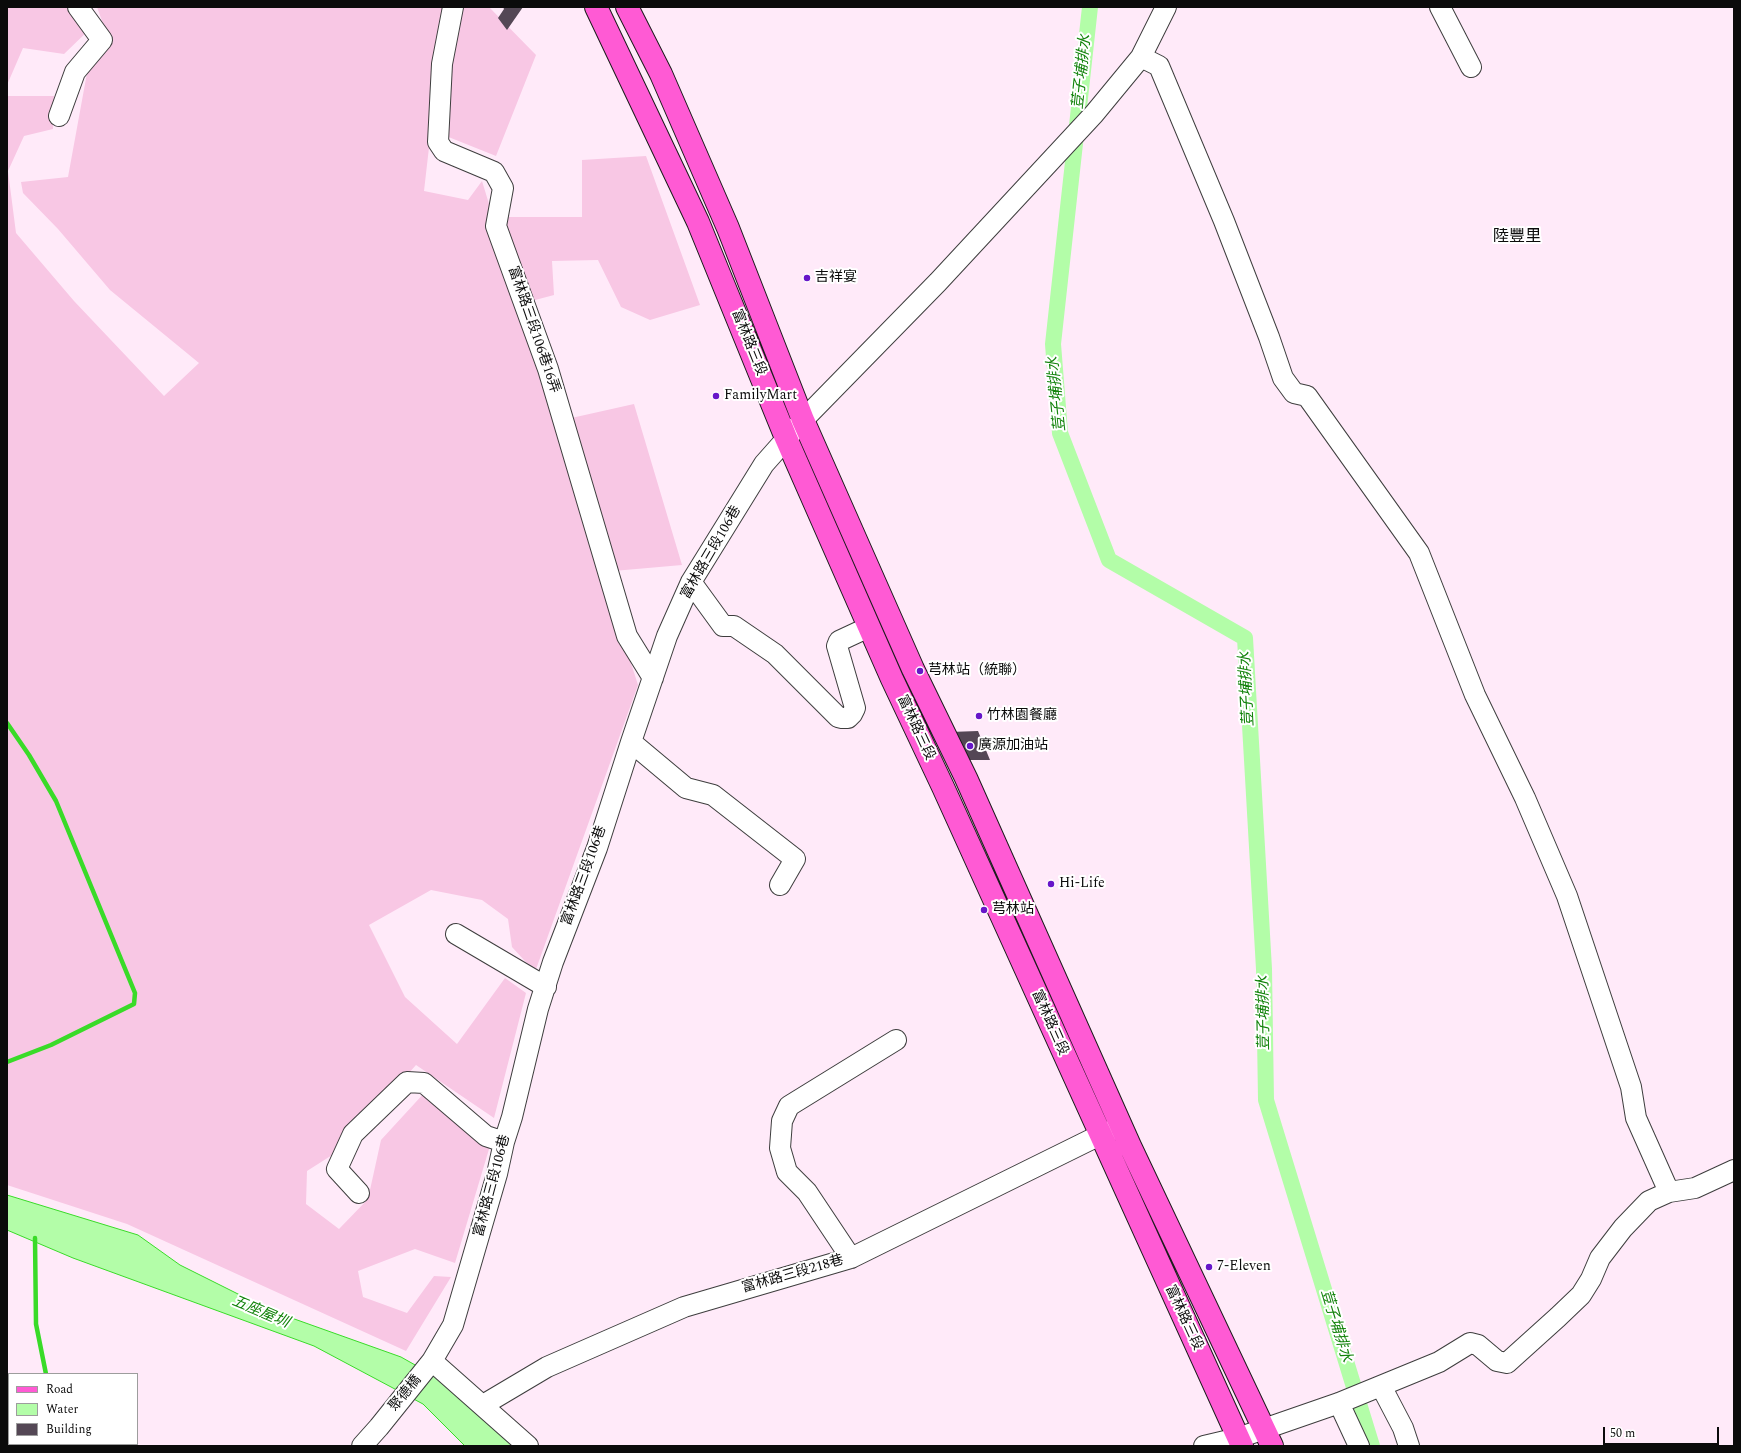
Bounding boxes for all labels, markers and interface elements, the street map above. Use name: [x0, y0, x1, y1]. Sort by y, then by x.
water label: 荳子埔排水: [1070, 34, 1096, 110]
district label: 陸豐里: [1493, 228, 1541, 248]
street label: 富林路三段106巷16弄: [503, 264, 563, 396]
place label: 吉祥宴: [815, 270, 857, 286]
marker: 吉祥宴: [802, 273, 812, 283]
street label: 富林路三段: [727, 307, 769, 379]
water label: 荳子埔排水: [1045, 356, 1071, 432]
place label: FamilyMart: [724, 388, 797, 404]
marker: FamilyMart: [711, 391, 721, 401]
street label: 富林路三段106巷: [678, 503, 746, 603]
water label: 荳子埔排水: [1237, 651, 1259, 727]
place label: 芎林站（統聯）: [928, 663, 1026, 679]
marker: 芎林站（統聯）: [915, 666, 925, 676]
street label: 富林路三段: [893, 693, 937, 763]
place label: 竹林園餐廳: [987, 708, 1057, 724]
marker: 竹林園餐廳: [974, 711, 984, 721]
place label: 廣源加油站: [978, 738, 1048, 754]
marker: 廣源加油站: [965, 741, 975, 751]
street label: 富林路三段106巷: [559, 824, 611, 928]
place label: Hi-Life: [1059, 876, 1105, 892]
marker: Hi-Life: [1046, 879, 1056, 889]
place label: 芎林站: [992, 902, 1034, 918]
marker: 芎林站: [979, 905, 989, 915]
water label: 荳子埔排水: [1255, 975, 1275, 1051]
street label: 富林路三段: [1027, 988, 1071, 1058]
street label: 富林路三段106巷: [471, 1133, 515, 1239]
street label: 富林路三段218巷: [740, 1252, 846, 1298]
place label: 7-Eleven: [1217, 1259, 1271, 1275]
marker: 7-Eleven: [1204, 1262, 1214, 1272]
street label: 富林路三段: [1161, 1283, 1205, 1353]
water label: 荳子埔排水: [1315, 1288, 1355, 1364]
water label: 五座屋圳: [229, 1293, 291, 1333]
street label: 聚德橋: [386, 1372, 426, 1416]
legend: [8, 1373, 138, 1445]
text: Road: [46, 1380, 73, 1399]
text: Water: [46, 1400, 78, 1419]
scale bar: [1605, 1419, 1721, 1445]
text: Building: [46, 1420, 92, 1439]
text: 50 m: [1610, 1424, 1635, 1443]

